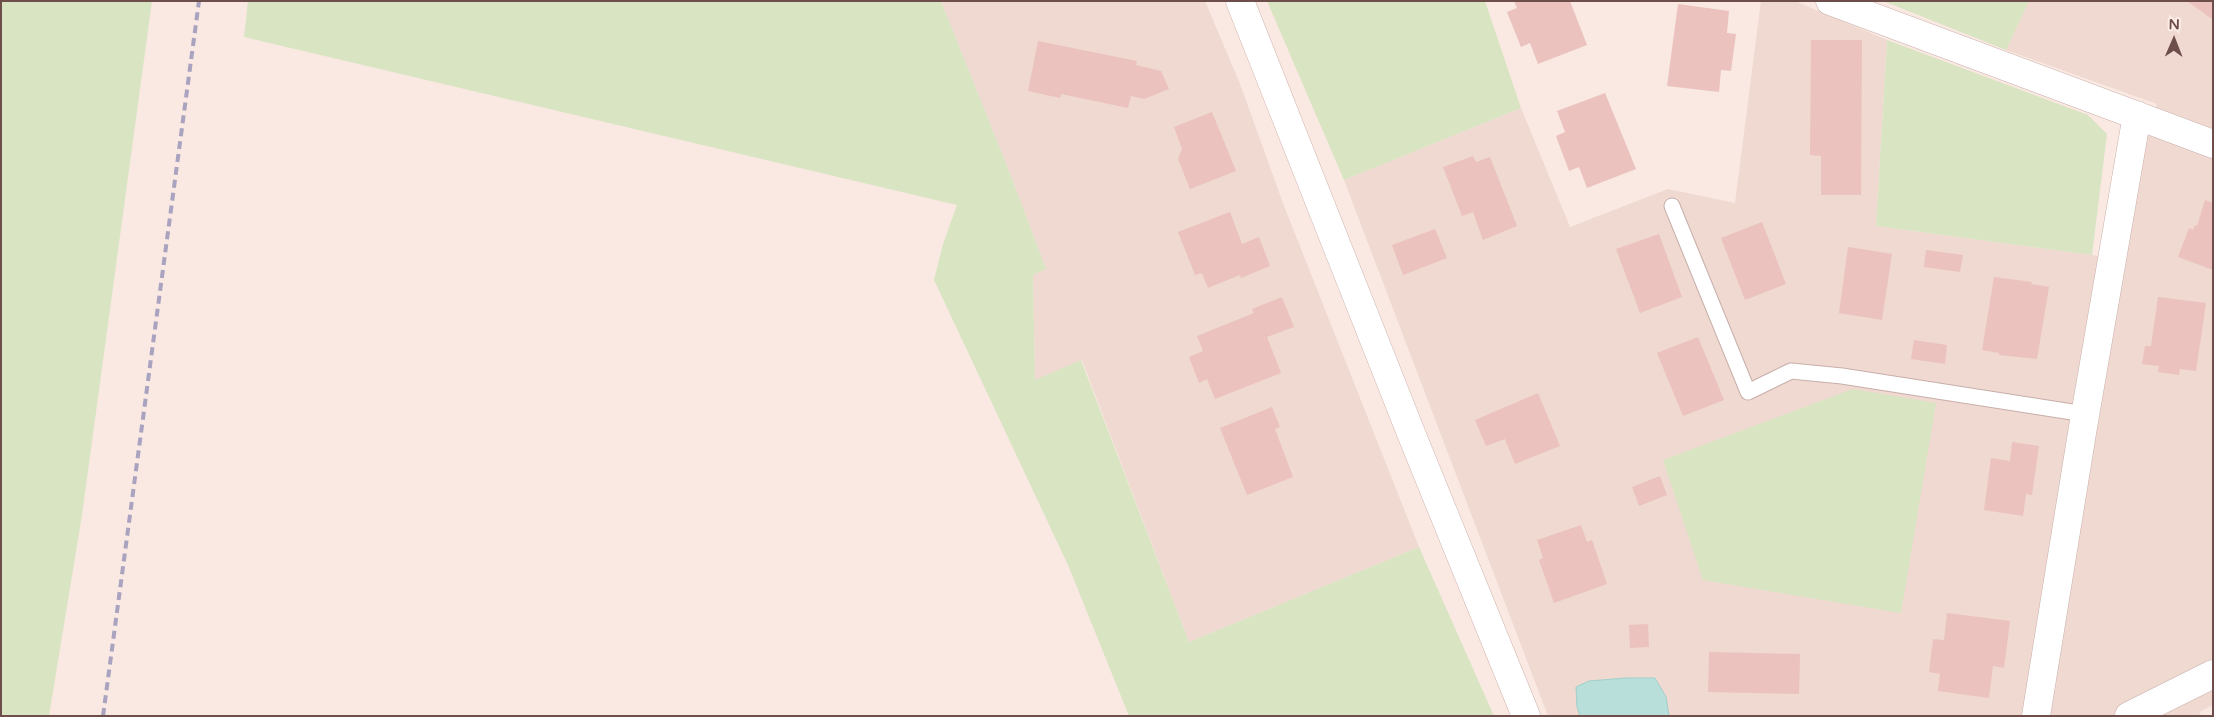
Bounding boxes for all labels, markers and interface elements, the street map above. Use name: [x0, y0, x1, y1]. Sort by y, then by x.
north arrow: [2149, 15, 2199, 65]
text: N: [2168, 16, 2180, 33]

